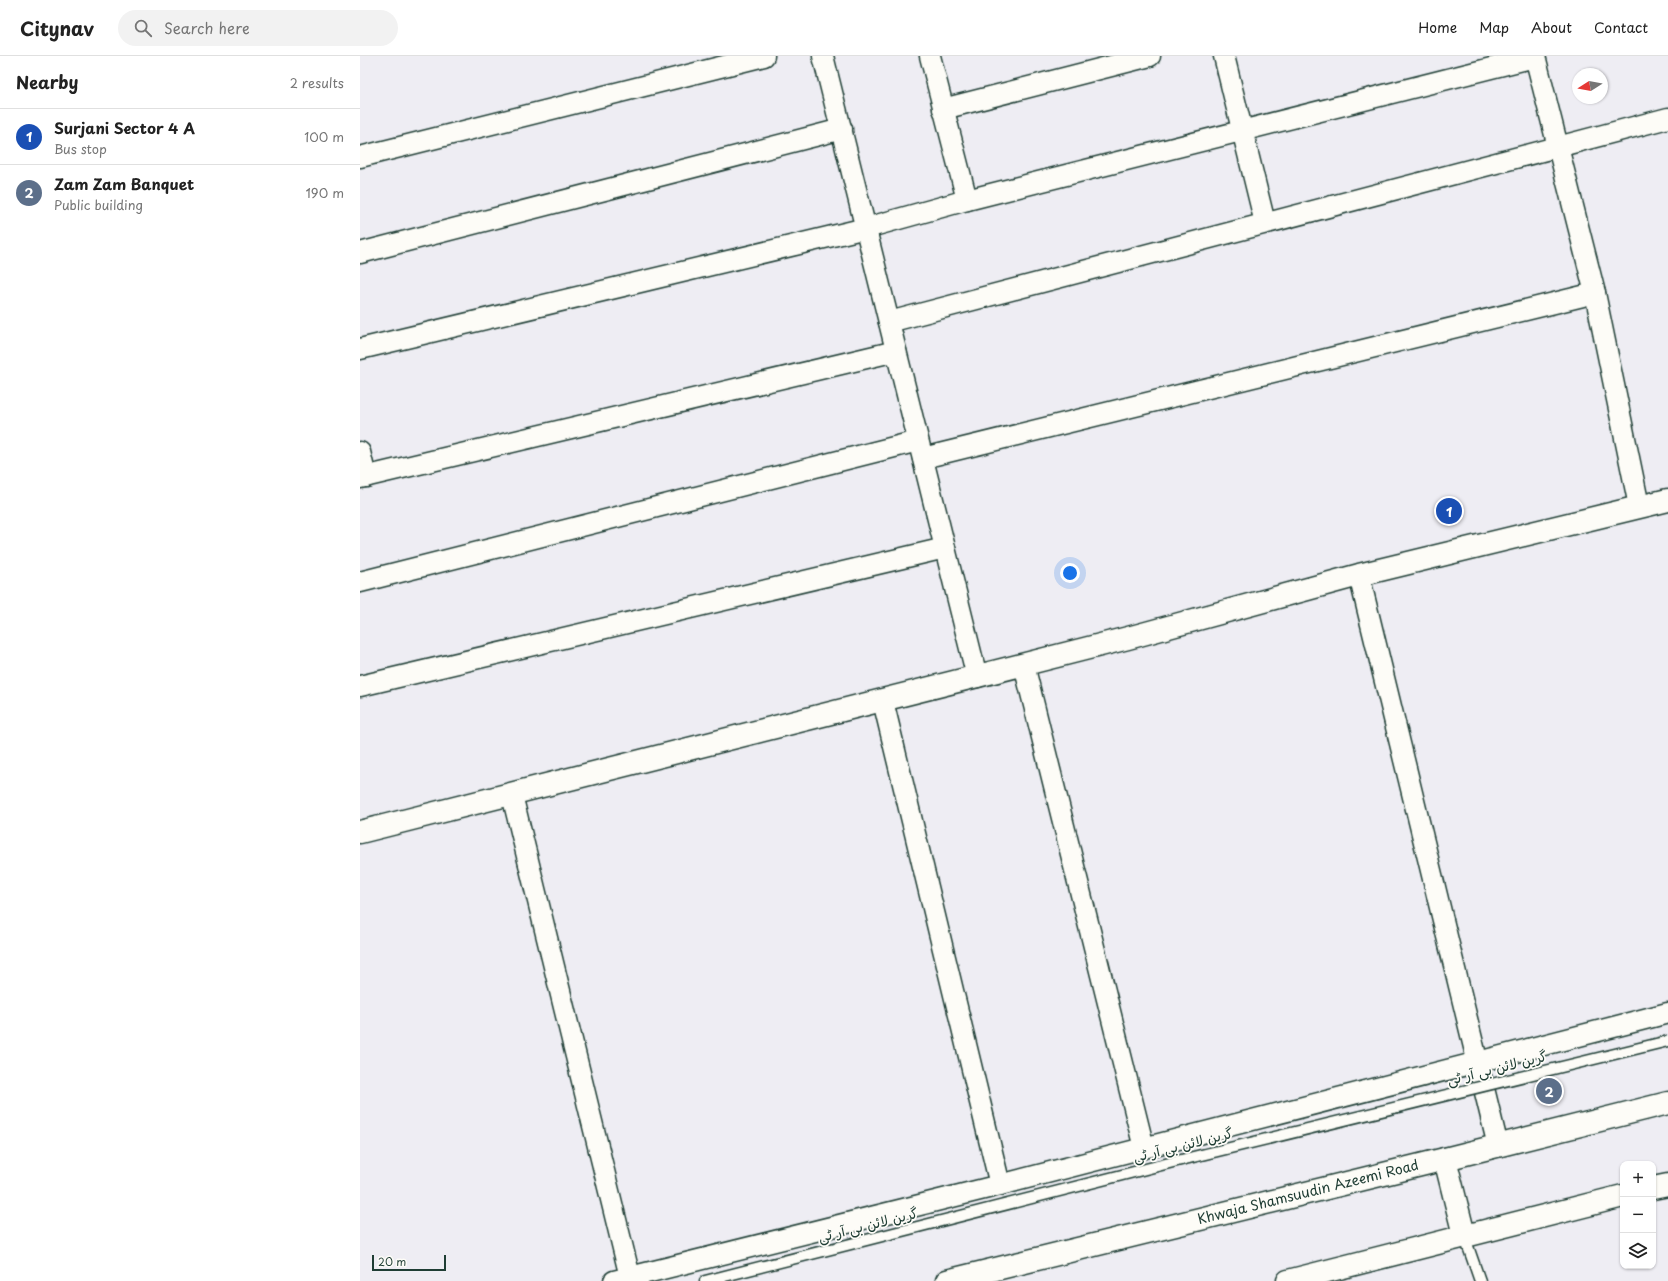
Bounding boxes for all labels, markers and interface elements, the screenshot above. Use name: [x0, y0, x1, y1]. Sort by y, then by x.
search box: [118, 10, 398, 46]
text: Citynav: [20, 14, 94, 42]
text: Search here: [164, 16, 250, 39]
icon: search: [132, 17, 154, 39]
text: Home: [1418, 17, 1457, 38]
text: Map: [1479, 17, 1509, 38]
text: About: [1531, 17, 1572, 38]
text: Contact: [1594, 17, 1648, 38]
north arrow: [1572, 68, 1608, 104]
text: Nearby: [16, 69, 78, 95]
text: 2 results: [290, 73, 344, 92]
text: Surjani Sector 4 A: [54, 116, 195, 139]
text: 1: [26, 127, 32, 146]
text: 100 m: [304, 127, 344, 146]
text: Bus stop: [54, 139, 107, 158]
text: Zam Zam Banquet: [54, 172, 194, 195]
text: 2: [24, 183, 34, 202]
text: 190 m: [305, 183, 344, 202]
text: Public building: [54, 195, 143, 214]
pin: 1: [1436, 496, 1462, 526]
your location: [1060, 563, 1080, 583]
street label: گرین لائن بی آر ٹی: [1445, 1045, 1549, 1090]
pin: 2: [1536, 1076, 1562, 1106]
street label: گرین لائن بی آر ٹی: [1131, 1122, 1235, 1167]
street label: Khwaja Shamsuudin Azeemi Road: [1195, 1154, 1421, 1229]
map controls: [1620, 1161, 1656, 1269]
button: +: [1620, 1161, 1656, 1197]
button: −: [1620, 1197, 1656, 1233]
street label: گرین لائن بی آر ٹی: [816, 1202, 920, 1247]
button: layers: [1620, 1233, 1656, 1269]
scale bar: [372, 1253, 446, 1272]
text: 20 m: [378, 1253, 406, 1270]

